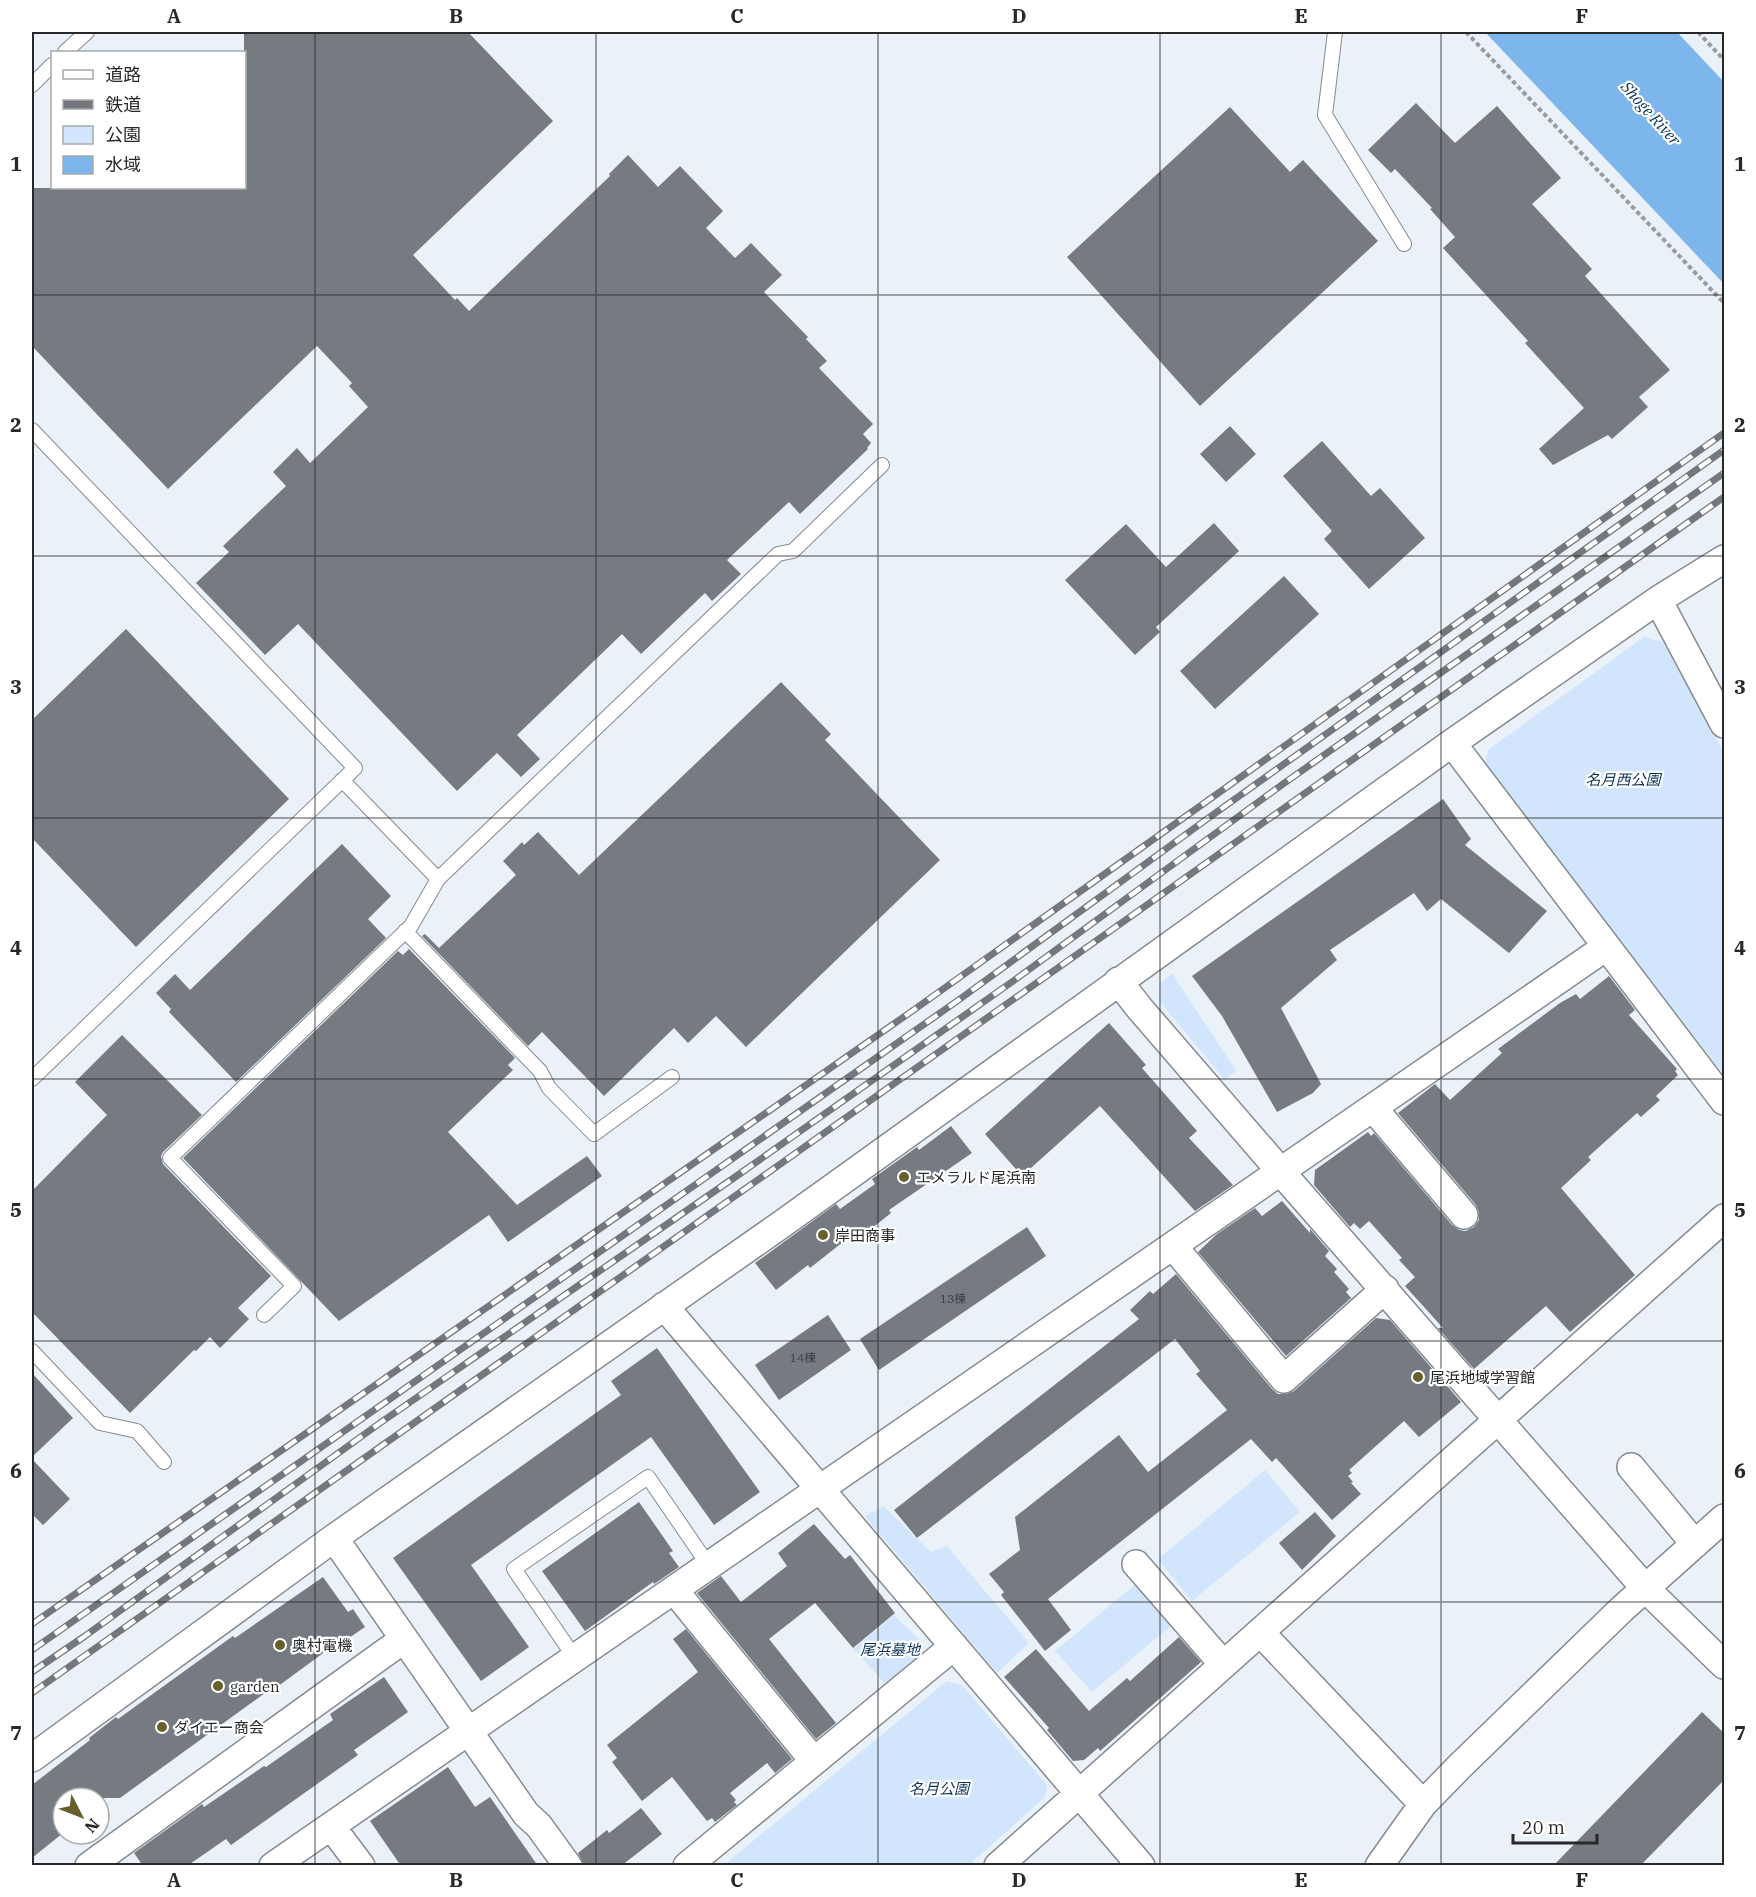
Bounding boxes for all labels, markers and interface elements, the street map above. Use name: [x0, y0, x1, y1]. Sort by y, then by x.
text: A: [167, 2, 181, 29]
text: B: [449, 2, 463, 29]
text: C: [730, 2, 744, 29]
text: D: [1011, 2, 1027, 29]
text: E: [1294, 2, 1308, 29]
text: F: [1576, 2, 1588, 29]
legend: [51, 51, 246, 189]
text: 道路: [105, 63, 141, 86]
water label: Shoge River: [1616, 76, 1686, 150]
text: 鉄道: [105, 93, 141, 116]
text: 公園: [105, 123, 141, 146]
text: 1: [10, 150, 22, 177]
text: 1: [1734, 150, 1746, 177]
text: 水域: [105, 153, 141, 176]
text: 2: [10, 411, 22, 438]
text: 2: [1734, 411, 1746, 438]
text: 3: [10, 673, 22, 700]
text: 3: [1734, 673, 1746, 700]
park label: 名月西公園: [1585, 770, 1662, 789]
text: 4: [10, 934, 22, 961]
text: 4: [1734, 934, 1746, 961]
place label: エメラルド尾浜南: [916, 1168, 1036, 1187]
marker: エメラルド尾浜南: [897, 1170, 911, 1184]
text: 5: [10, 1196, 22, 1223]
text: 5: [1734, 1196, 1746, 1223]
place label: 岸田商事: [835, 1226, 895, 1245]
marker: 岸田商事: [816, 1228, 830, 1242]
house number: 13棟: [940, 1291, 966, 1306]
house number: 14棟: [790, 1350, 816, 1365]
place label: 尾浜地域学習館: [1430, 1368, 1535, 1387]
marker: 尾浜地域学習館: [1411, 1370, 1425, 1384]
text: 6: [10, 1457, 22, 1484]
text: 6: [1734, 1457, 1746, 1484]
place label: 奥村電機: [292, 1636, 352, 1655]
marker: 奥村電機: [273, 1638, 287, 1652]
park label: 尾浜墓地: [860, 1640, 922, 1659]
place label: garden: [230, 1677, 280, 1696]
marker: garden: [211, 1679, 225, 1693]
place label: ダイエー商会: [174, 1718, 264, 1737]
text: 7: [10, 1719, 22, 1746]
text: 7: [1734, 1719, 1746, 1746]
marker: ダイエー商会: [155, 1720, 169, 1734]
park label: 名月公園: [909, 1779, 971, 1798]
north arrow: [51, 1786, 111, 1846]
scale bar: [1513, 1807, 1597, 1845]
text: N: [80, 1815, 104, 1837]
text: 20 m: [1522, 1816, 1565, 1839]
text: A: [167, 1866, 181, 1893]
text: B: [449, 1866, 463, 1893]
text: C: [730, 1866, 744, 1893]
text: D: [1011, 1866, 1027, 1893]
text: E: [1294, 1866, 1308, 1893]
text: F: [1576, 1866, 1588, 1893]

